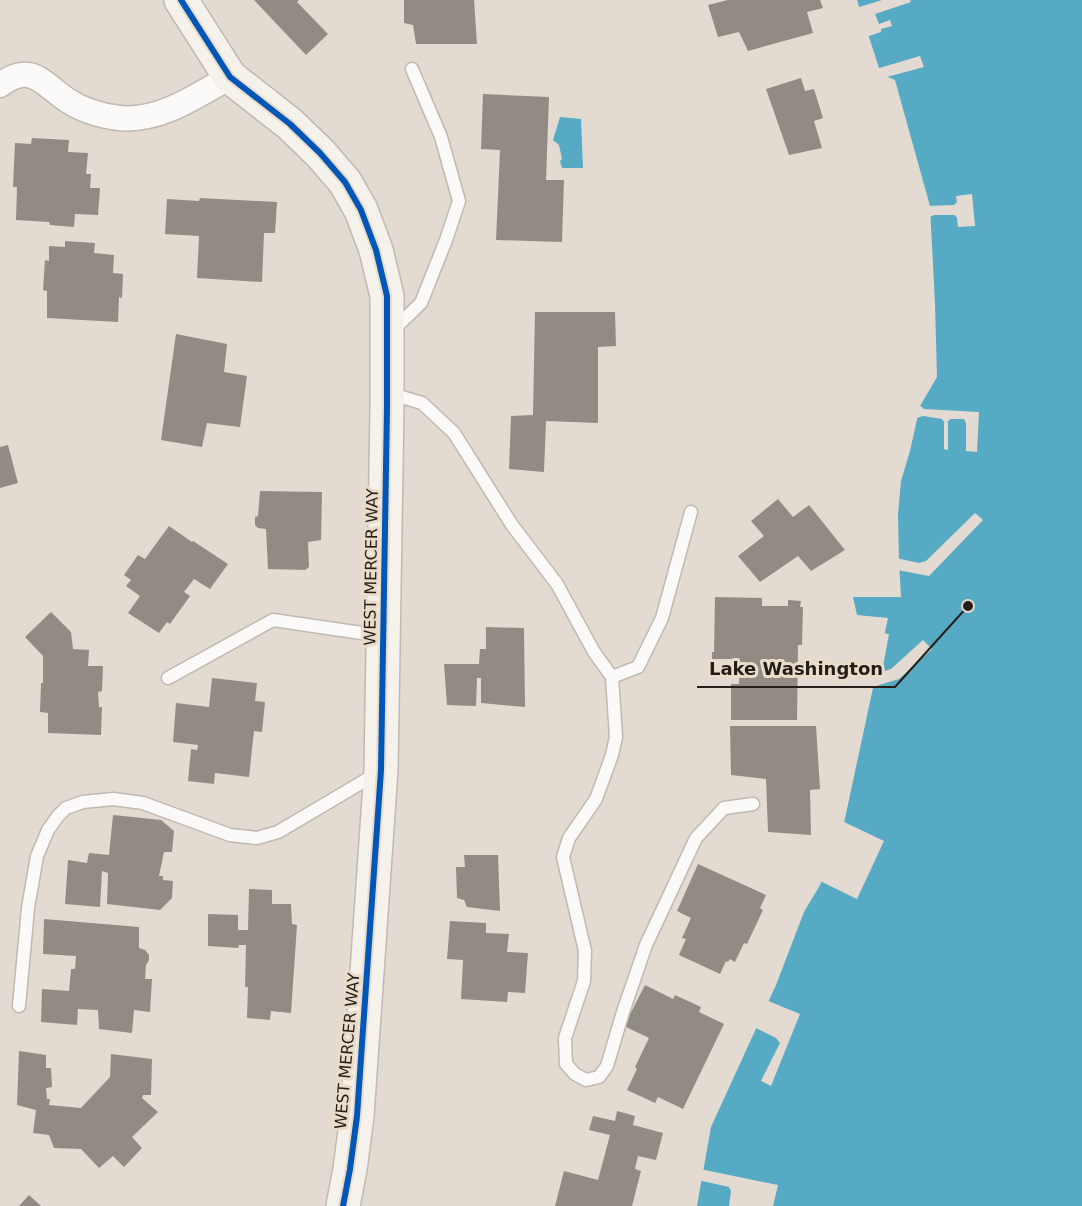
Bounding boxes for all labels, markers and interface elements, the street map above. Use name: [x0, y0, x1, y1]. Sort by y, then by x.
street label: WEST MERCER WAY: [360, 488, 382, 646]
callout: Lake Washington: [697, 651, 895, 687]
text: Lake Washington: [709, 658, 883, 679]
street label: WEST MERCER WAY: [331, 972, 363, 1130]

